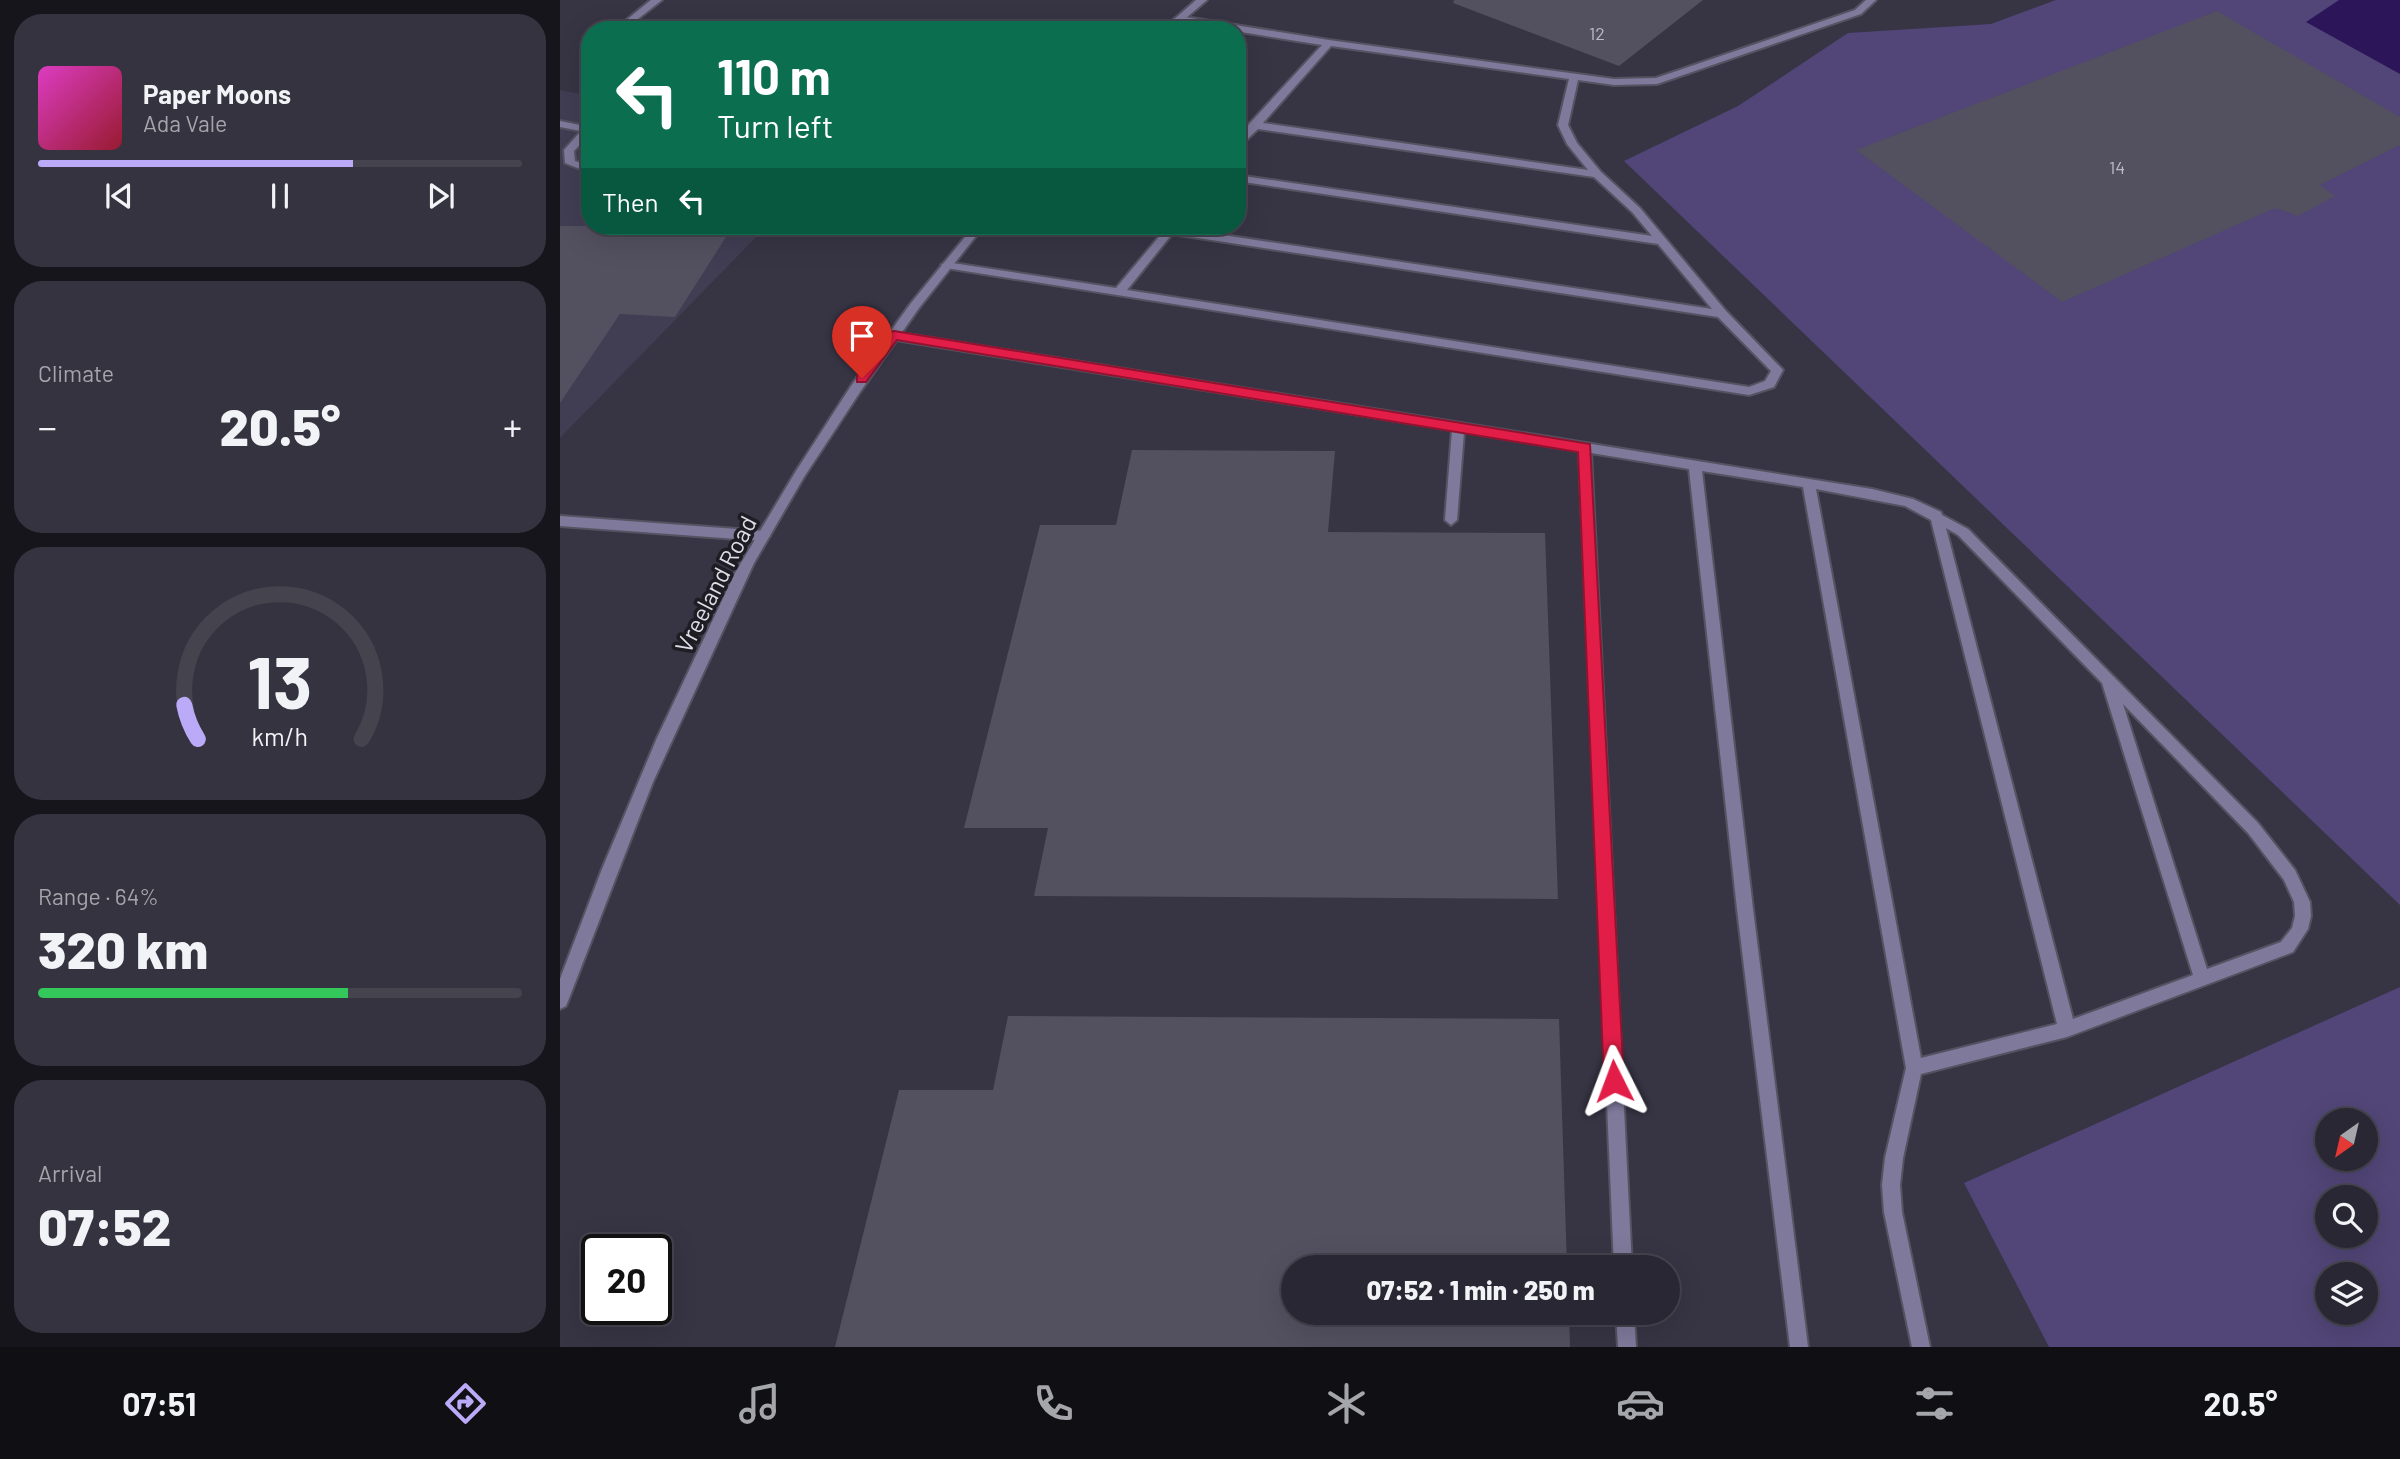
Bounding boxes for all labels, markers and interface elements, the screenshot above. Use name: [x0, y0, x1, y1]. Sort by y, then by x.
house number: 12: [1589, 22, 1605, 44]
text: 110 m: [717, 46, 831, 105]
icon: left: [602, 49, 693, 140]
text: Paper Moons: [143, 78, 291, 109]
text: Turn left: [717, 106, 834, 144]
text: Ada Vale: [143, 109, 227, 137]
house number: 14: [2109, 156, 2125, 178]
icon: previous: [100, 177, 138, 215]
icon: pause: [261, 177, 299, 215]
icon: next: [422, 177, 460, 215]
icon: left: [673, 182, 711, 220]
text: Then: [602, 186, 659, 217]
pin: [832, 306, 892, 378]
icon: arrive: [843, 317, 881, 355]
text: Climate: [38, 359, 114, 387]
text: 20.5°: [219, 394, 341, 456]
text: −: [38, 403, 57, 449]
text: +: [503, 403, 522, 449]
street label: Vreeland Road: [668, 511, 762, 657]
text: 13: [247, 637, 313, 725]
text: km/h: [252, 721, 308, 751]
text: Range · 64%: [38, 882, 159, 910]
text: 320 km: [38, 917, 208, 979]
position arrow: [1577, 1044, 1651, 1118]
north arrow: [2315, 1108, 2378, 1171]
map controls: [2315, 1108, 2378, 1325]
text: Arrival: [38, 1159, 102, 1187]
button: search: [2315, 1185, 2378, 1248]
text: 07:52: [38, 1194, 171, 1256]
speed limit sign: 20: [581, 1234, 672, 1325]
button: layers: [2315, 1262, 2378, 1325]
text: 07:52 · 1 min · 250 m: [1366, 1274, 1595, 1305]
icon: directions: [441, 1379, 490, 1428]
icon: music: [735, 1379, 784, 1428]
icon: phone: [1029, 1379, 1078, 1428]
icon: climate: [1322, 1379, 1371, 1428]
icon: car: [1616, 1379, 1665, 1428]
icon: filters: [1910, 1379, 1959, 1428]
text: 07:51: [122, 1384, 196, 1422]
text: 20.5°: [2203, 1384, 2278, 1422]

